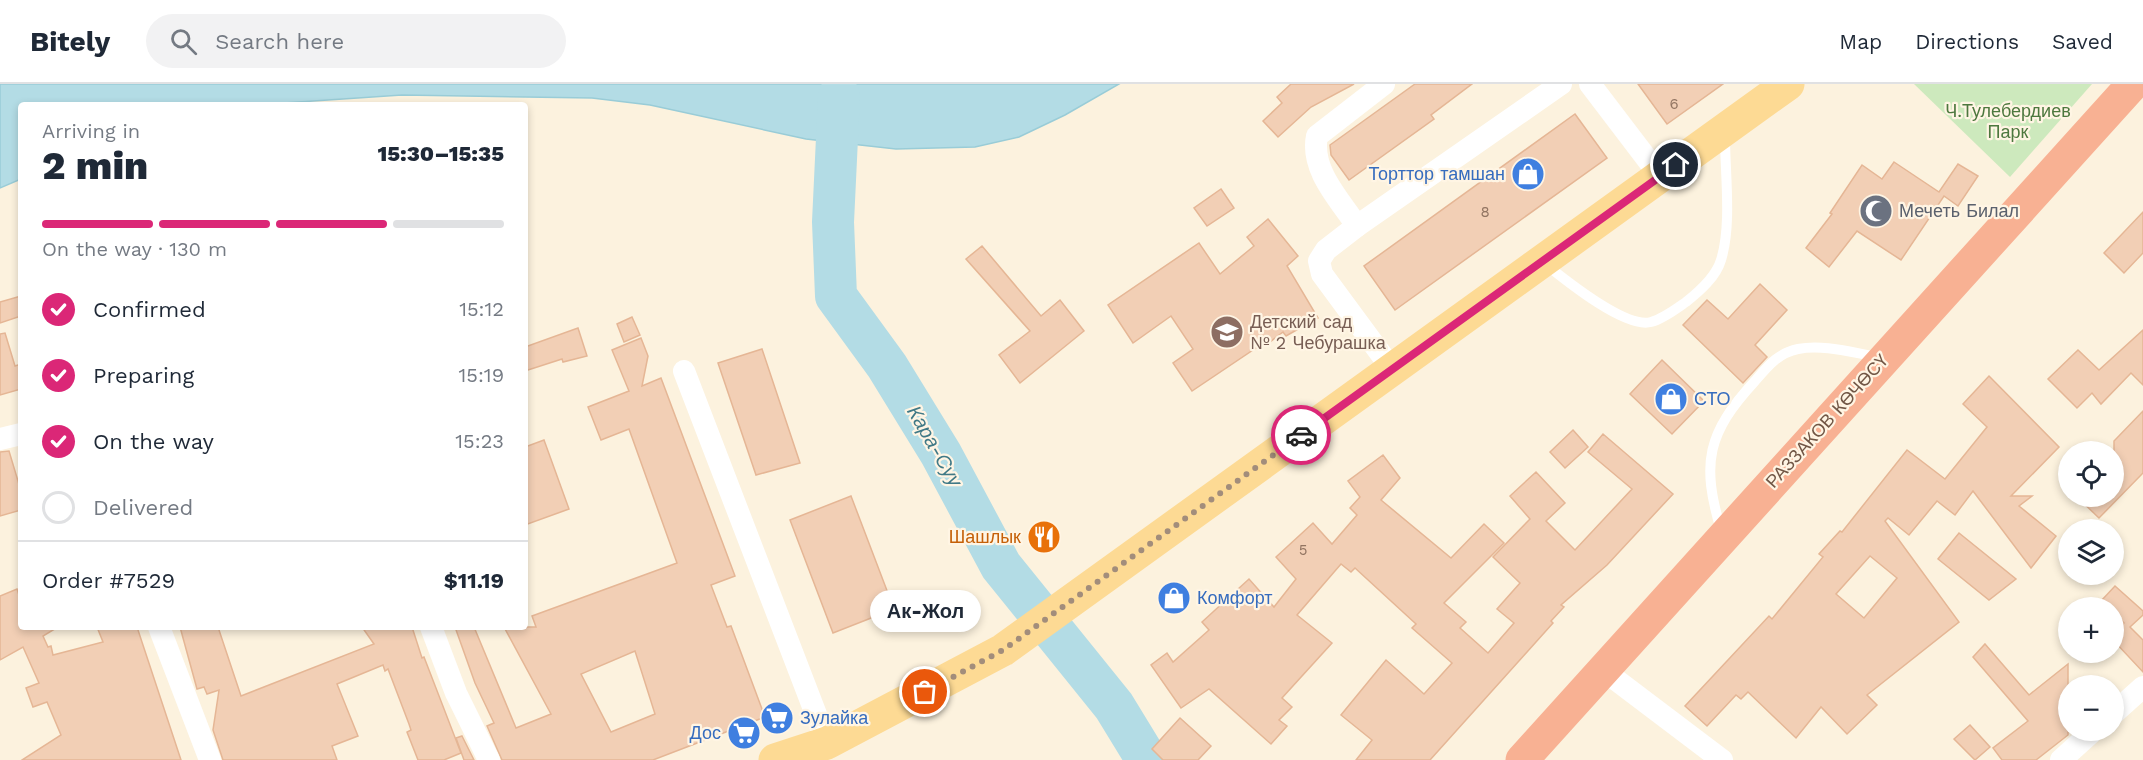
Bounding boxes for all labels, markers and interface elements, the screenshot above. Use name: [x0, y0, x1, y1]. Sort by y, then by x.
search box: [146, 14, 566, 68]
text: Bitely: [30, 25, 110, 58]
icon: search: [167, 25, 200, 58]
text: Search here: [215, 29, 344, 54]
text: Map: [1839, 29, 1882, 54]
text: Directions: [1915, 29, 2019, 54]
text: Saved: [2052, 29, 2113, 54]
house number: 6: [1669, 95, 1679, 113]
park label: Ч.Тулебердиев Парк: [1945, 100, 2071, 142]
text: Arriving in: [42, 119, 140, 143]
pin: [1650, 139, 1701, 190]
text: 15:30–15:35: [377, 141, 504, 166]
text: 2 min: [42, 143, 148, 188]
icon: home: [1659, 148, 1692, 181]
shop icon: Торттор тамшан: [1510, 156, 1546, 192]
place label: Торттор тамшан: [1369, 163, 1505, 184]
mosque icon: Мечеть Билал: [1858, 193, 1894, 229]
place label: Мечеть Билал: [1899, 200, 2019, 221]
house number: 8: [1480, 203, 1490, 221]
text: On the way · 130 m: [42, 237, 227, 261]
icon: check: [42, 293, 75, 326]
text: Confirmed: [93, 297, 206, 322]
text: 15:12: [459, 297, 504, 321]
place label: Детский сад № 2 Чебурашка: [1250, 311, 1387, 353]
school or university icon: Детский сад № 2 Чебурашка: [1209, 314, 1245, 350]
street label: РАЗЗАКОВ КӨЧӨСҮ: [1761, 350, 1892, 492]
icon: check: [42, 359, 75, 392]
text: Preparing: [93, 363, 194, 388]
text: 15:19: [459, 363, 504, 387]
shop icon: СТО: [1653, 381, 1689, 417]
place label: СТО: [1694, 388, 1731, 409]
water label: Кара-Суу: [902, 401, 968, 492]
courier: [1271, 405, 1331, 465]
icon: car: [1285, 419, 1318, 452]
icon: check: [42, 425, 75, 458]
text: On the way: [93, 429, 214, 454]
text: 15:23: [455, 429, 504, 453]
map controls: [2058, 441, 2124, 741]
button: locate: [2058, 441, 2124, 507]
text: Delivered: [93, 495, 193, 520]
restaurant icon: Шашлык: [1026, 519, 1062, 555]
button: layers: [2058, 519, 2124, 585]
place label: Шашлык: [949, 526, 1021, 547]
house number: 5: [1299, 541, 1307, 559]
text: Order #7529: [42, 568, 175, 593]
text: $11.19: [444, 568, 504, 593]
shop icon: Комфорт: [1156, 580, 1192, 616]
place label: Комфорт: [1197, 587, 1273, 608]
callout: Ак-Жол: [870, 590, 980, 632]
button: +: [2058, 597, 2124, 663]
text: Ак-Жол: [887, 599, 964, 623]
pin: [899, 666, 950, 717]
icon: bag: [908, 675, 941, 708]
button: −: [2058, 675, 2124, 741]
supermarket icon: Зулайка: [759, 700, 795, 736]
place label: Зулайка: [800, 707, 869, 728]
supermarket icon: Дос: [726, 715, 762, 751]
place label: Дос: [690, 722, 721, 743]

